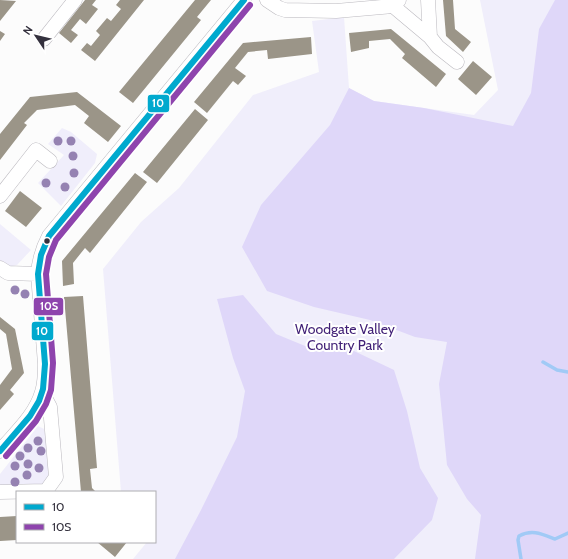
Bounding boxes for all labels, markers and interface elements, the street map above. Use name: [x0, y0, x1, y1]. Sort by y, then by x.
north arrow: [16, 16, 56, 56]
text: N: [20, 23, 36, 37]
line badge: 10: [147, 94, 170, 113]
text: 10: [152, 96, 164, 110]
unlabelled marker: [42, 236, 52, 246]
line badge: 10S: [33, 297, 64, 316]
text: 10S: [40, 299, 59, 313]
park label: Woodgate Valley Country Park: [295, 320, 395, 354]
line badge: 10: [31, 321, 54, 341]
text: 10: [36, 324, 48, 338]
legend: [16, 491, 156, 543]
text: 10: [52, 499, 64, 514]
text: 10S: [52, 519, 71, 534]

